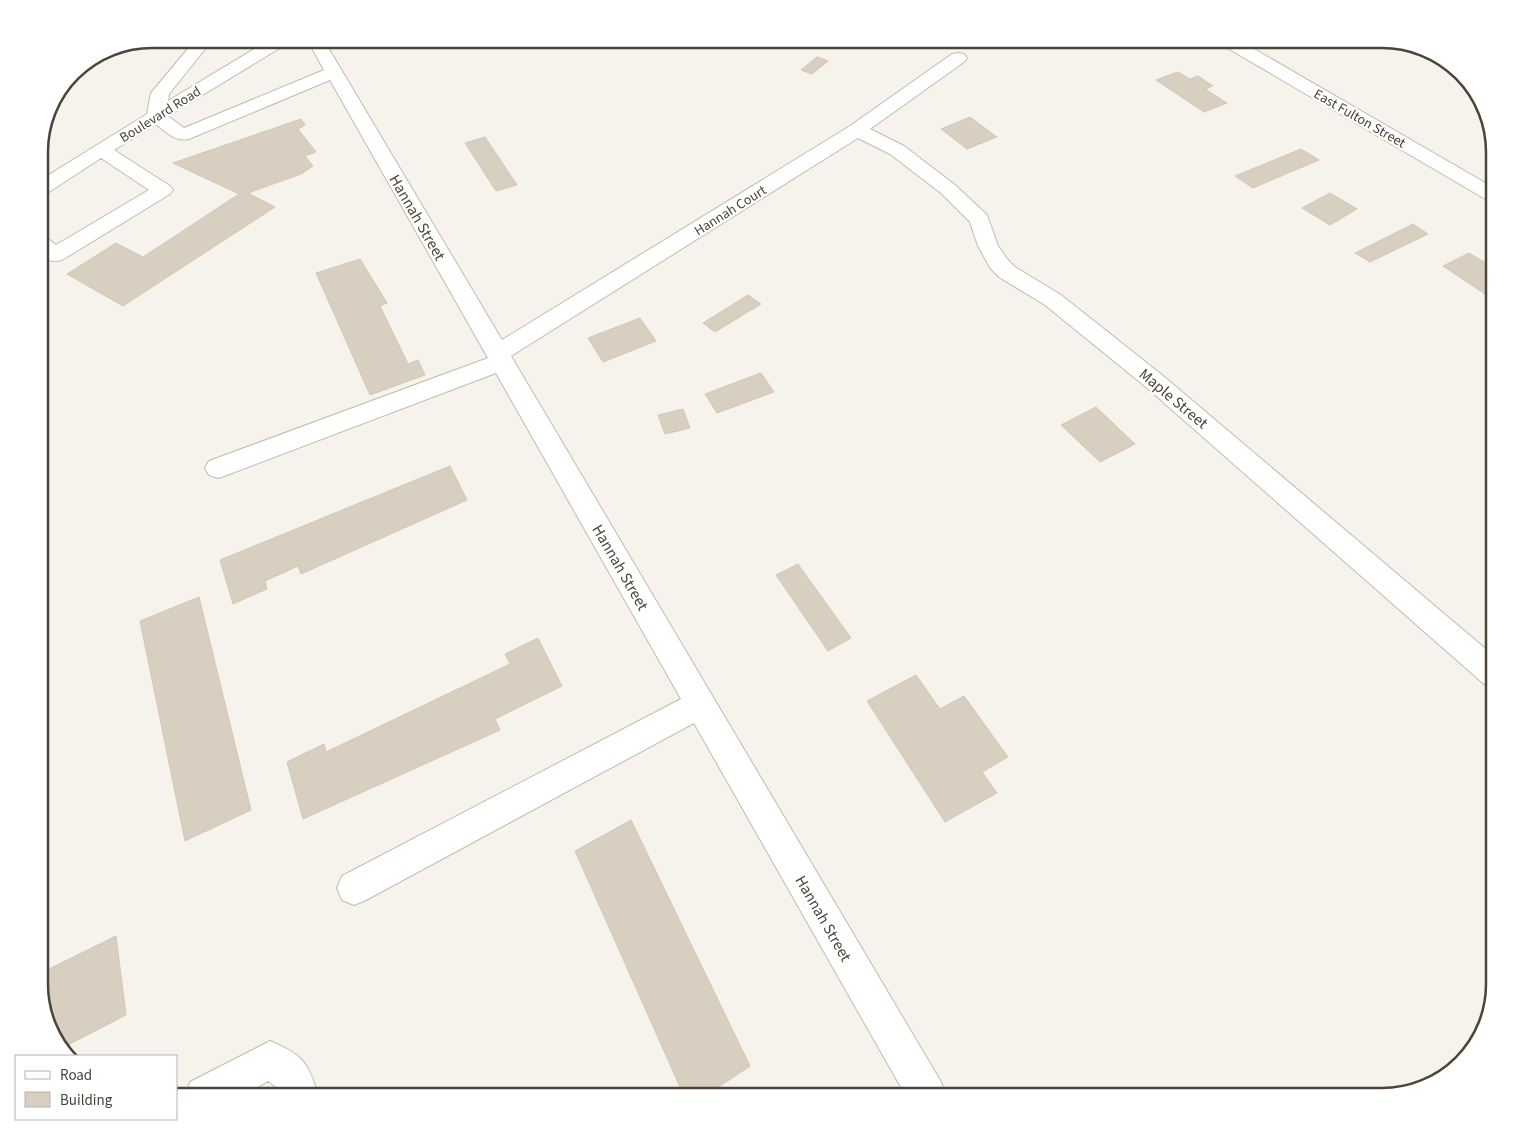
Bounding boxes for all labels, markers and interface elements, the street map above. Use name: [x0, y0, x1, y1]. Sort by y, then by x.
street label: Boulevard Road: [116, 82, 205, 148]
street label: East Fulton Street: [1310, 84, 1409, 153]
street label: Hannah Street: [384, 170, 451, 265]
street label: Hannah Court: [691, 181, 771, 241]
street label: Maple Street: [1134, 363, 1213, 435]
street label: Hannah Street: [587, 520, 654, 615]
street label: Hannah Street: [790, 871, 857, 966]
legend: [15, 1055, 178, 1120]
text: Road: [60, 1065, 92, 1086]
text: Building: [60, 1090, 113, 1111]

